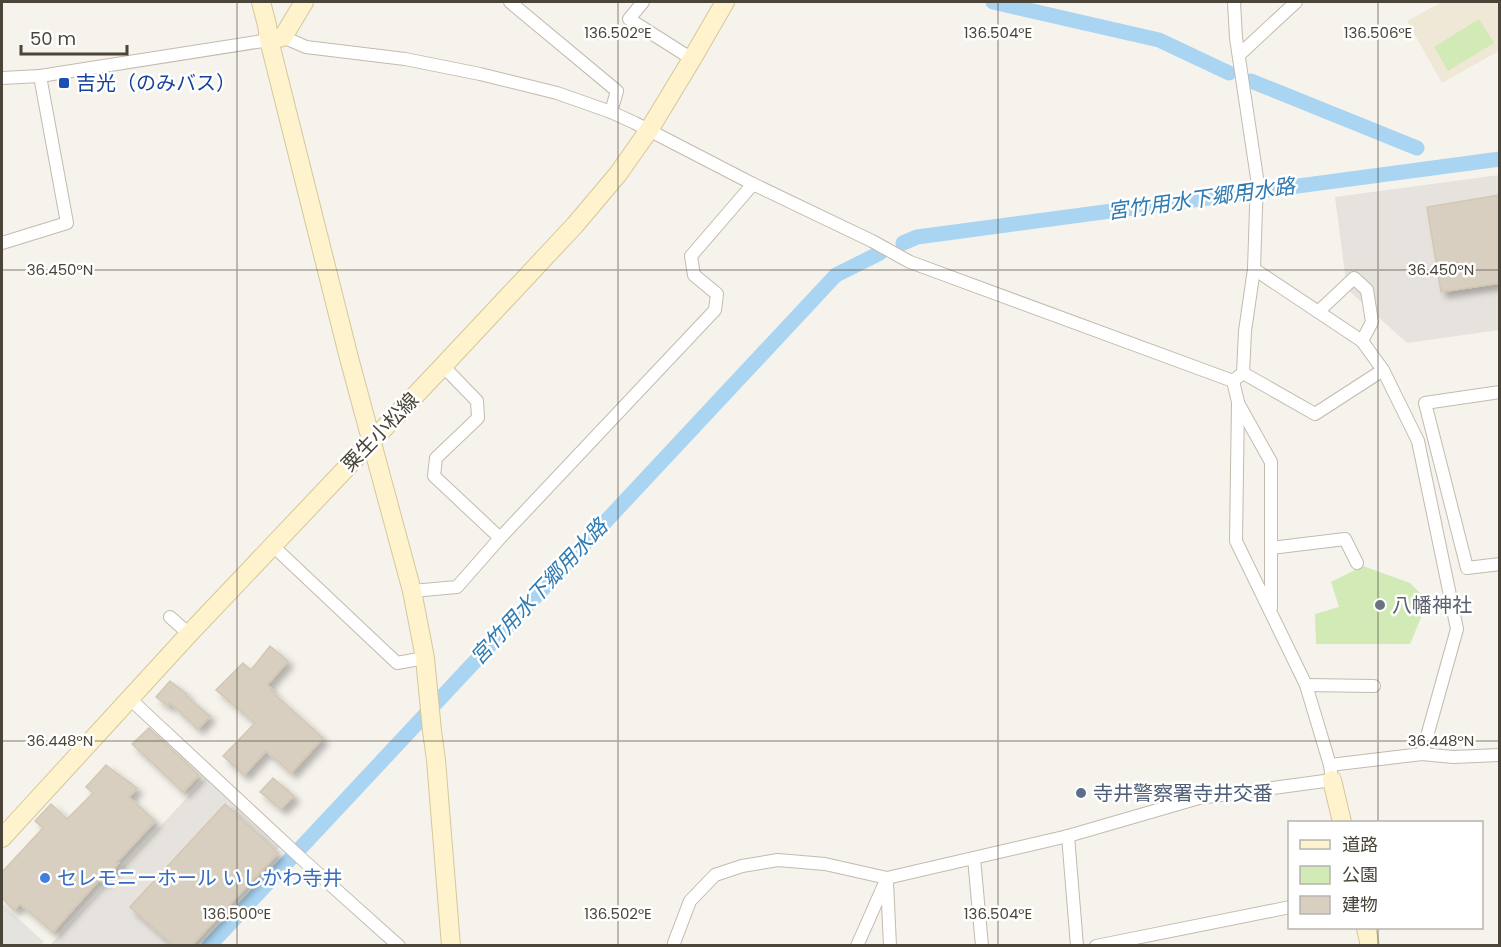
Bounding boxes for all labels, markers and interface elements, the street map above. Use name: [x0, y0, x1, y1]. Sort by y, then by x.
scale bar: [21, 18, 128, 56]
text: 136.502°E: [584, 22, 652, 43]
text: 136.504°E: [964, 22, 1032, 43]
text: 136.506°E: [1344, 22, 1412, 43]
text: 50 m: [30, 26, 76, 51]
place label: 吉光（のみバス）: [76, 69, 236, 97]
marker: 吉光（のみバス）: [57, 76, 71, 90]
water label: 宮竹用水下郷用水路: [1105, 171, 1299, 226]
text: 36.450°N: [27, 259, 93, 280]
text: 36.450°N: [1408, 259, 1474, 280]
street label: 粟生小松線: [335, 386, 425, 478]
water label: 宮竹用水下郷用水路: [464, 511, 615, 671]
place label: 八幡神社: [1392, 591, 1472, 619]
marker: 八幡神社: [1373, 598, 1387, 612]
text: 36.448°N: [27, 730, 93, 751]
text: 36.448°N: [1408, 730, 1474, 751]
place label: 寺井警察署寺井交番: [1093, 779, 1273, 807]
marker: 寺井警察署寺井交番: [1074, 786, 1088, 800]
legend: [1288, 821, 1483, 929]
text: 道路: [1342, 832, 1378, 857]
text: 公園: [1342, 862, 1378, 887]
place label: セレモニーホール いしかわ寺井: [57, 864, 342, 892]
marker: セレモニーホール いしかわ寺井: [38, 871, 52, 885]
text: 建物: [1342, 892, 1378, 917]
text: 136.500°E: [203, 903, 271, 924]
text: 136.502°E: [584, 903, 652, 924]
text: 136.504°E: [964, 903, 1032, 924]

